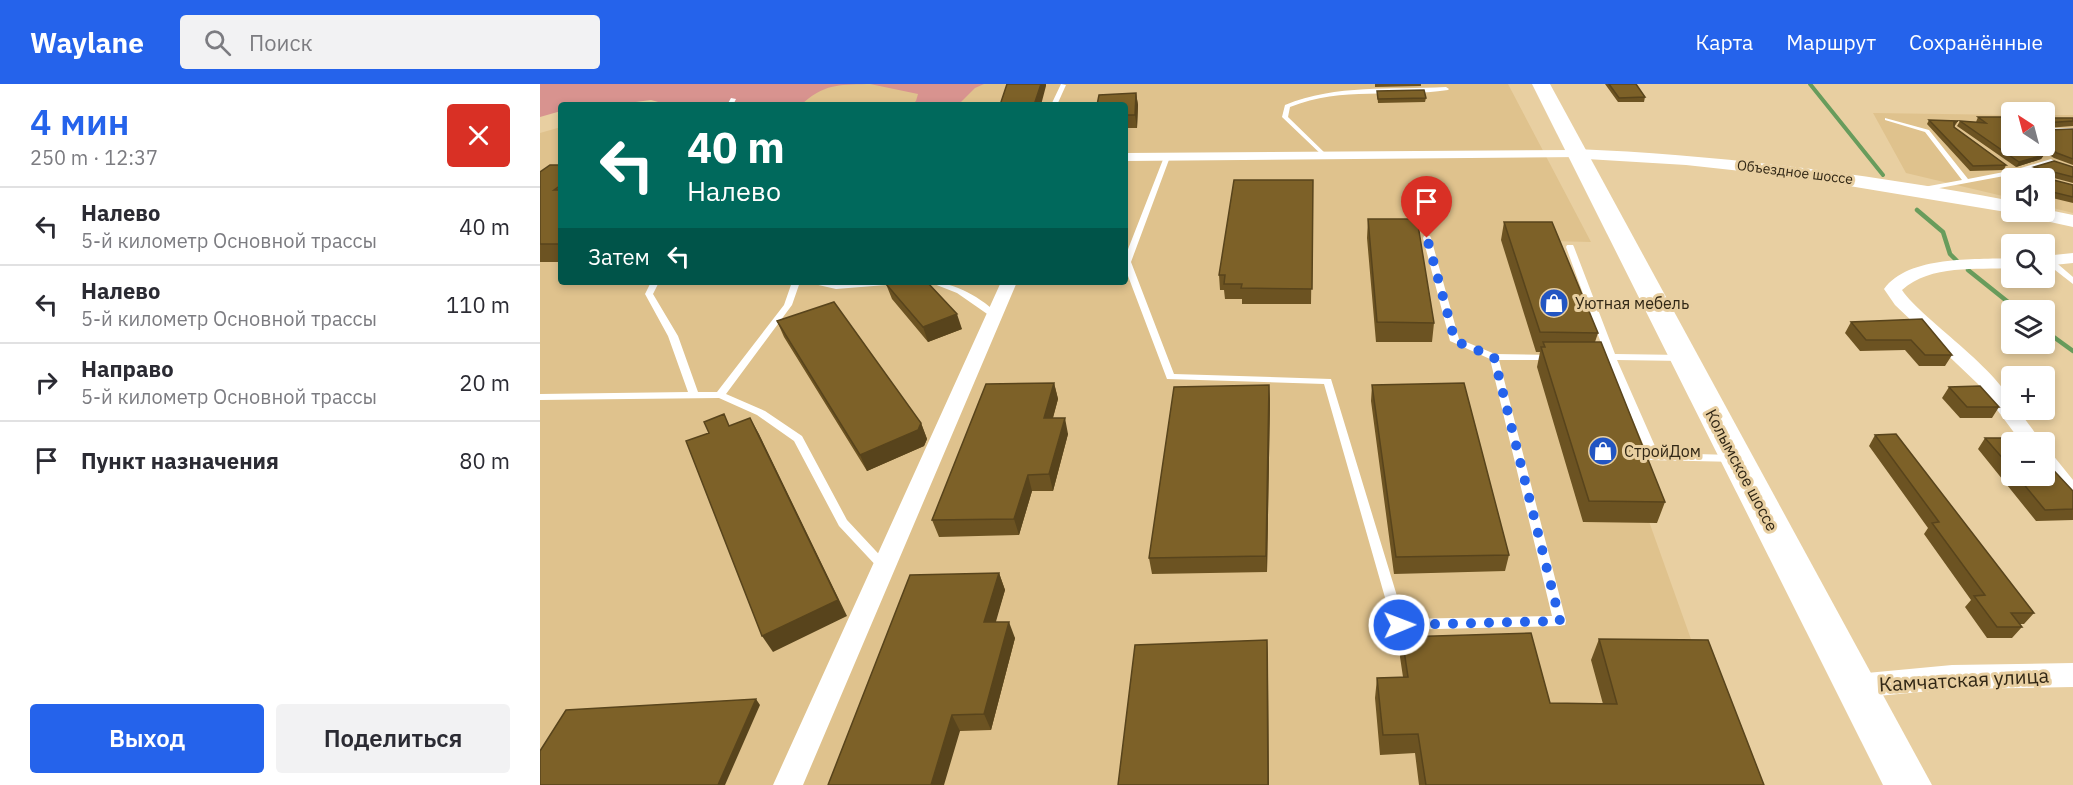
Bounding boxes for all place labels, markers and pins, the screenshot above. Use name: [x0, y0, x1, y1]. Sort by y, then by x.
pin: [1401, 176, 1452, 238]
shop icon: Уютная мебель: [1538, 287, 1570, 319]
place label: Уютная мебель: [1575, 293, 1689, 313]
shop icon: СтройДом: [1587, 435, 1619, 467]
place label: СтройДом: [1624, 441, 1701, 461]

